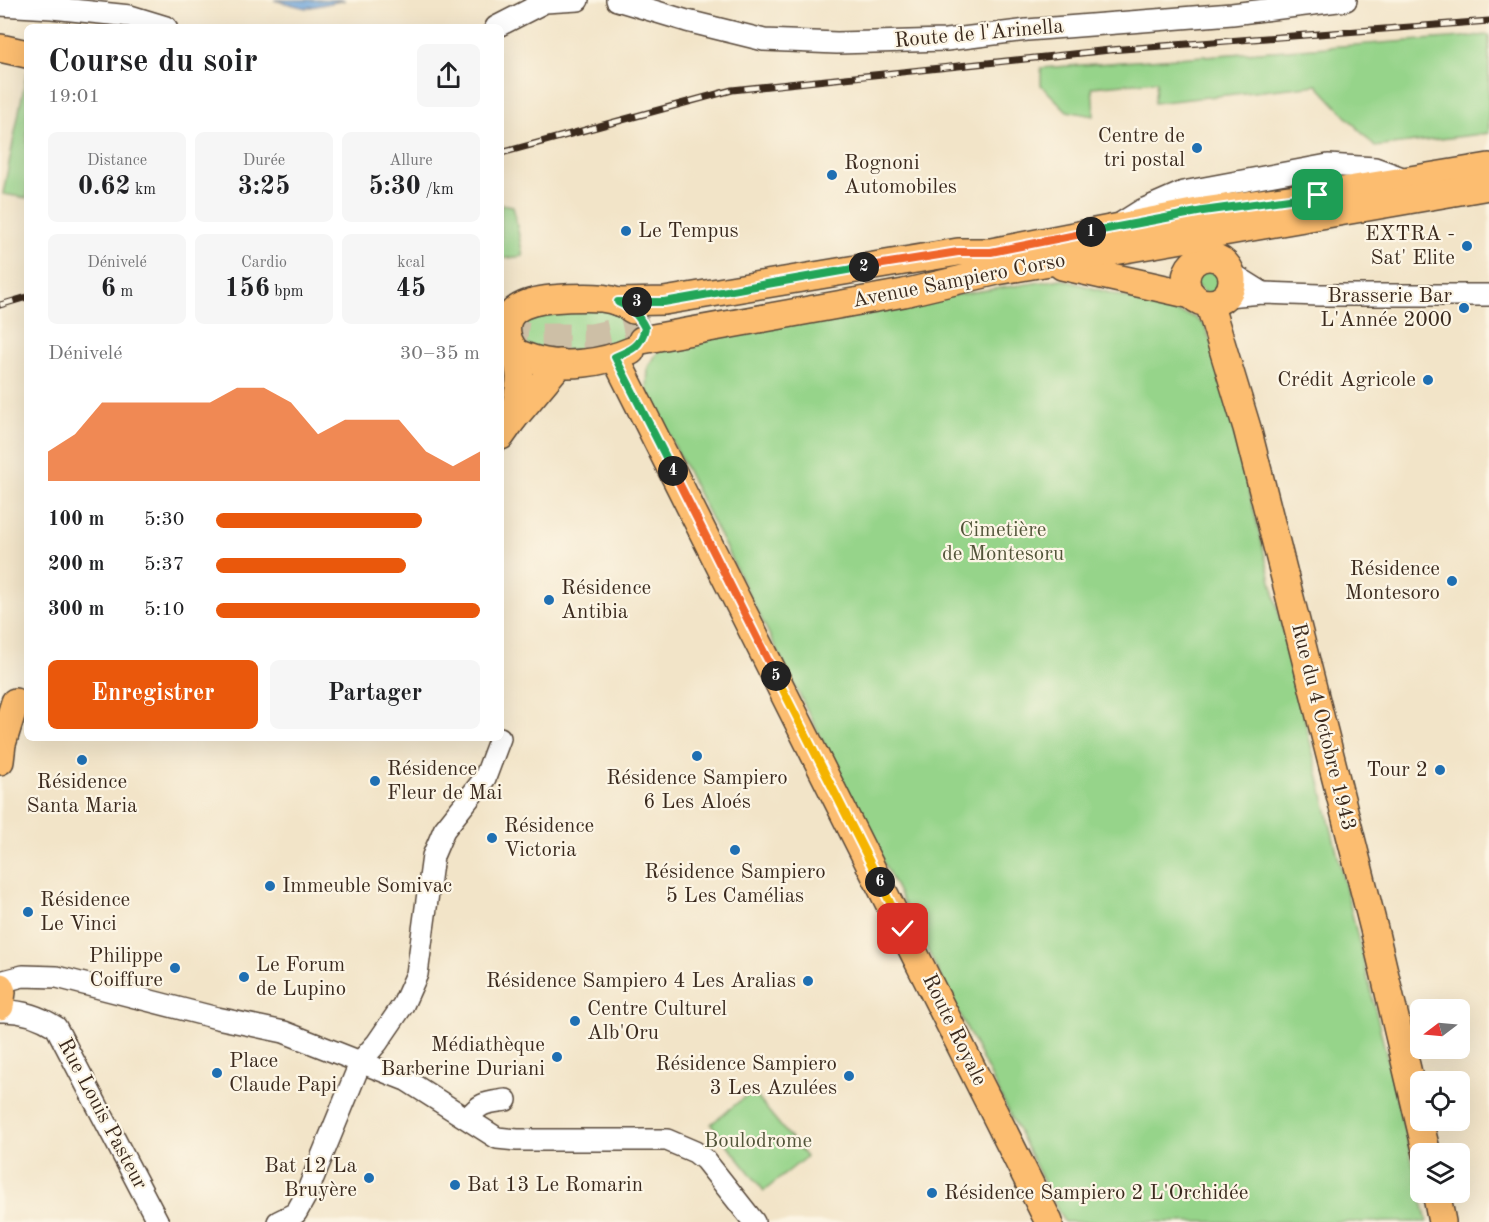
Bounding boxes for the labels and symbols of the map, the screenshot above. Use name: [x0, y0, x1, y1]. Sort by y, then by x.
street label: Route de l'Arinella: [894, 16, 1064, 52]
place label: Centre de tri postal: [1098, 126, 1185, 171]
marker: Centre de tri postal: [1190, 141, 1204, 155]
place label: Rognoni Automobiles: [844, 153, 957, 198]
marker: Rognoni Automobiles: [825, 168, 839, 182]
pin: [1292, 169, 1343, 220]
pin: 1: [1076, 217, 1106, 247]
place label: Le Tempus: [638, 221, 739, 242]
marker: Le Tempus: [619, 224, 633, 238]
place label: EXTRA - Sat' Elite: [1365, 224, 1455, 269]
marker: EXTRA - Sat' Elite: [1460, 239, 1474, 253]
street label: Avenue Sampiero Corso: [851, 250, 1067, 312]
pin: 2: [849, 252, 879, 282]
place label: Brasserie Bar L'Année 2000: [1320, 286, 1452, 331]
pin: 3: [622, 287, 652, 317]
marker: Brasserie Bar L'Année 2000: [1457, 301, 1471, 315]
place label: Crédit Agricole: [1277, 370, 1416, 391]
marker: Crédit Agricole: [1421, 373, 1435, 387]
pin: 4: [658, 456, 688, 486]
park label: Cimetière de Montesoru: [942, 520, 1064, 565]
place label: Résidence Montesoro: [1345, 559, 1440, 604]
marker: Résidence Montesoro: [1445, 574, 1459, 588]
place label: Résidence Antibia: [561, 578, 651, 623]
marker: Résidence Antibia: [542, 593, 556, 607]
street label: Rue du 4 Octobre 1943: [1287, 621, 1359, 833]
pin: 5: [761, 661, 791, 691]
marker: Résidence Sampiero 6 Les Aloés: [690, 749, 704, 763]
marker: Résidence Santa Maria: [75, 753, 89, 767]
place label: Résidence Fleur de Mai: [387, 759, 502, 804]
place label: Tour 2: [1366, 760, 1428, 781]
marker: Tour 2: [1433, 763, 1447, 777]
place label: Résidence Sampiero 6 Les Aloés: [606, 768, 788, 813]
place label: Résidence Santa Maria: [27, 772, 137, 817]
marker: Résidence Fleur de Mai: [368, 774, 382, 788]
place label: Résidence Victoria: [504, 816, 594, 861]
marker: Résidence Victoria: [485, 831, 499, 845]
marker: Résidence Sampiero 5 Les Camélias: [728, 843, 742, 857]
place label: Résidence Sampiero 5 Les Camélias: [644, 862, 826, 907]
pin: 6: [865, 867, 895, 897]
place label: Immeuble Somivac: [282, 876, 452, 897]
marker: Immeuble Somivac: [263, 879, 277, 893]
place label: Résidence Le Vinci: [40, 890, 130, 935]
pin: [877, 903, 928, 954]
marker: Résidence Le Vinci: [21, 905, 35, 919]
place label: Philippe Coiffure: [89, 946, 163, 991]
place label: Le Forum de Lupino: [256, 955, 346, 1000]
marker: Philippe Coiffure: [168, 961, 182, 975]
marker: Le Forum de Lupino: [237, 970, 251, 984]
place label: Résidence Sampiero 4 Les Aralias: [486, 971, 796, 992]
street label: Route Royale: [918, 971, 990, 1089]
marker: Résidence Sampiero 4 Les Aralias: [801, 974, 815, 988]
place label: Centre Culturel Alb'Oru: [587, 999, 727, 1044]
north arrow: [1410, 999, 1470, 1059]
marker: Centre Culturel Alb'Oru: [568, 1014, 582, 1028]
street label: Rue Louis Pasteur: [53, 1035, 151, 1193]
place label: Médiathèque Barberine Duriani: [381, 1035, 545, 1080]
marker: Médiathèque Barberine Duriani: [550, 1050, 564, 1064]
place label: Place Claude Papi: [229, 1051, 337, 1096]
place label: Résidence Sampiero 3 Les Azulées: [656, 1054, 837, 1099]
marker: Place Claude Papi: [210, 1066, 224, 1080]
marker: Résidence Sampiero 3 Les Azulées: [842, 1069, 856, 1083]
park label: Boulodrome: [704, 1131, 812, 1152]
place label: Bat 12 La Bruyère: [264, 1156, 357, 1201]
marker: Bat 12 La Bruyère: [362, 1171, 376, 1185]
place label: Bat 13 Le Romarin: [467, 1175, 643, 1196]
marker: Bat 13 Le Romarin: [448, 1178, 462, 1192]
place label: Résidence Sampiero 2 L'Orchidée: [944, 1183, 1248, 1204]
marker: Résidence Sampiero 2 L'Orchidée: [925, 1186, 939, 1200]

